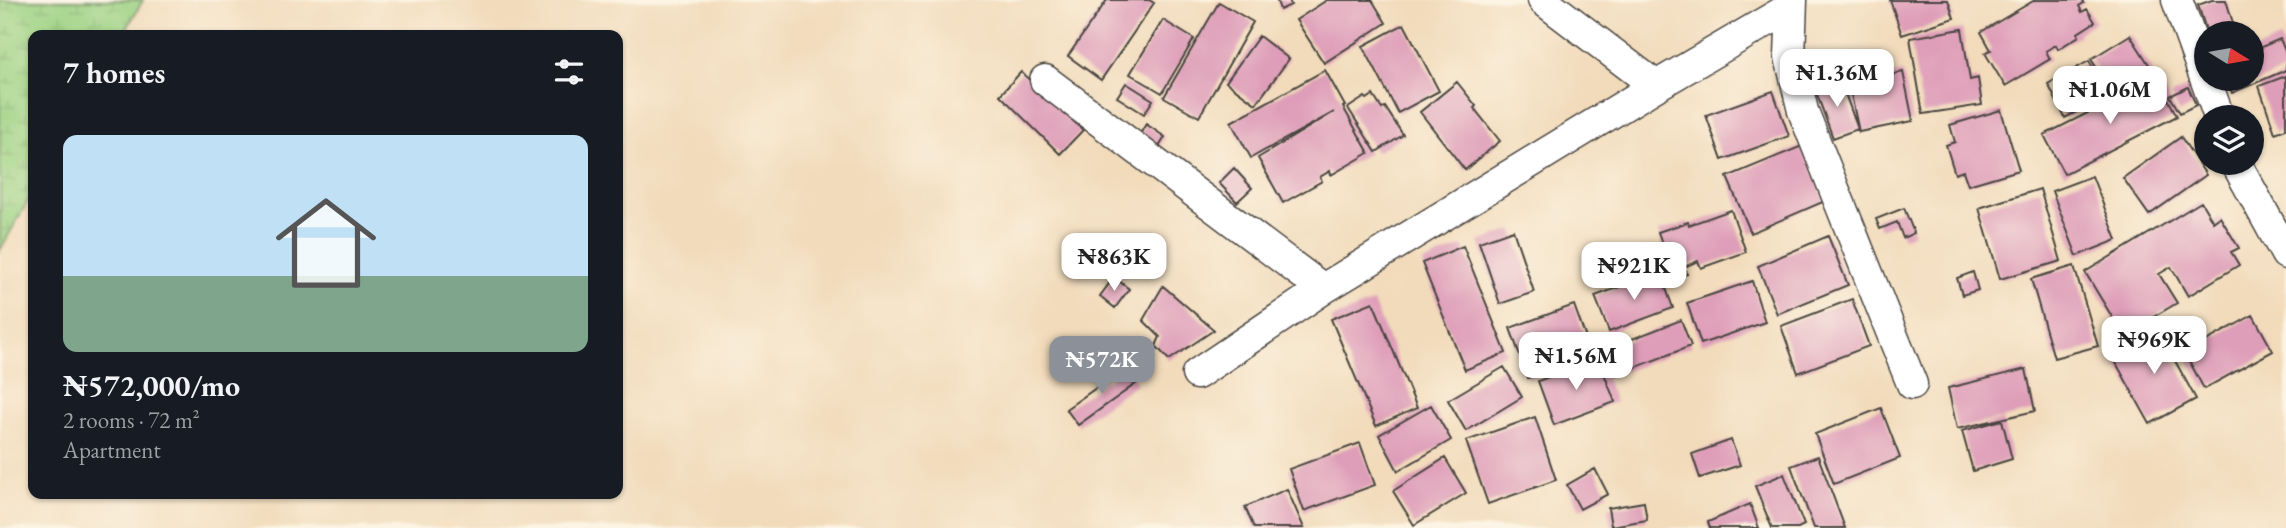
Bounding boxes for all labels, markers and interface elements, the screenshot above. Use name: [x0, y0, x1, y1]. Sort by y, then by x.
north arrow: [2194, 21, 2264, 91]
map controls: [2194, 21, 2264, 175]
pin: ₦1.36M: [1780, 50, 1894, 109]
text: 7 homes: [63, 53, 165, 92]
icon: filters: [550, 53, 588, 91]
text: ₦1.36M: [1796, 57, 1878, 87]
pin: ₦1.06M: [2053, 66, 2167, 126]
text: ₦1.06M: [2069, 74, 2151, 104]
button: layers: [2194, 105, 2264, 175]
icon: home: [263, 180, 389, 306]
pin: ₦863K: [1065, 233, 1163, 293]
text: ₦863K: [1077, 241, 1151, 271]
pin: ₦921K: [1585, 243, 1683, 302]
text: ₦921K: [1597, 250, 1671, 280]
pin: ₦969K: [2105, 316, 2203, 376]
text: ₦969K: [2117, 324, 2191, 354]
pin: ₦1.56M: [1519, 332, 1633, 392]
pin: ₦572K: [1053, 336, 1151, 396]
text: ₦1.56M: [1535, 340, 1617, 370]
text: ₦572K: [1065, 344, 1139, 374]
text: ₦572,000/mo: [63, 366, 240, 405]
text: 2 rooms · 72 m²: [63, 405, 200, 435]
text: Apartment: [63, 435, 161, 465]

